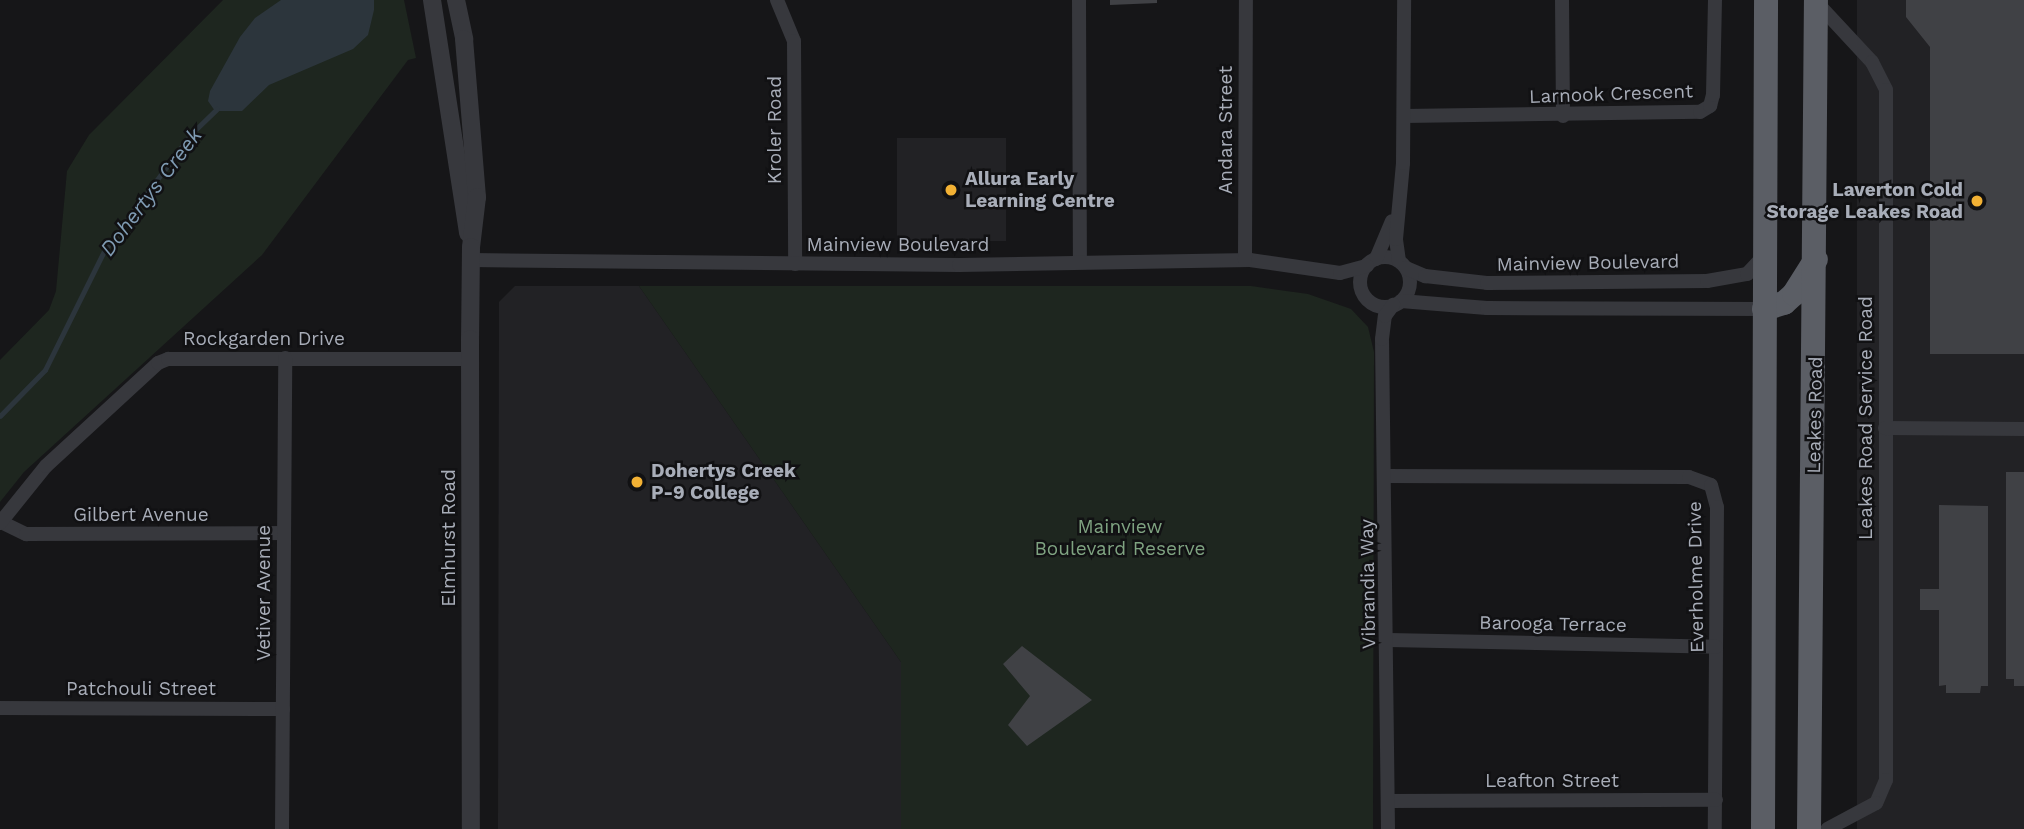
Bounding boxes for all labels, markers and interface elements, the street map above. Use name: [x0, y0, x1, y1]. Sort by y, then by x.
street label: Andara Street: [1215, 66, 1237, 194]
street label: Kroler Road: [764, 76, 786, 184]
street label: Larnook Crescent: [1528, 80, 1694, 108]
water label: Dohertys Creek: [95, 123, 207, 261]
place label: Allura Early Learning Centre: [965, 168, 1115, 212]
place label: Laverton Cold Storage Leakes Road: [1767, 179, 1963, 223]
marker: Allura Early Learning Centre: [943, 182, 959, 198]
marker: Laverton Cold Storage Leakes Road: [1969, 193, 1985, 209]
street label: Mainview Boulevard: [806, 234, 990, 256]
street label: Mainview Boulevard: [1496, 250, 1680, 276]
street label: Leakes Road Service Road: [1855, 296, 1877, 540]
street label: Rockgarden Drive: [183, 328, 345, 350]
street label: Leakes Road: [1803, 356, 1827, 474]
place label: Dohertys Creek P-9 College: [651, 460, 796, 504]
street label: Elmhurst Road: [438, 469, 460, 607]
marker: Dohertys Creek P-9 College: [629, 474, 645, 490]
street label: Everholme Drive: [1683, 501, 1709, 653]
street label: Gilbert Avenue: [73, 504, 209, 526]
park label: Mainview Boulevard Reserve: [1034, 516, 1206, 560]
street label: Vibrandia Way: [1355, 518, 1381, 650]
street label: Vetiver Avenue: [253, 524, 275, 662]
street label: Barooga Terrace: [1478, 611, 1628, 637]
street label: Patchouli Street: [66, 678, 216, 700]
street label: Leafton Street: [1485, 770, 1619, 792]

